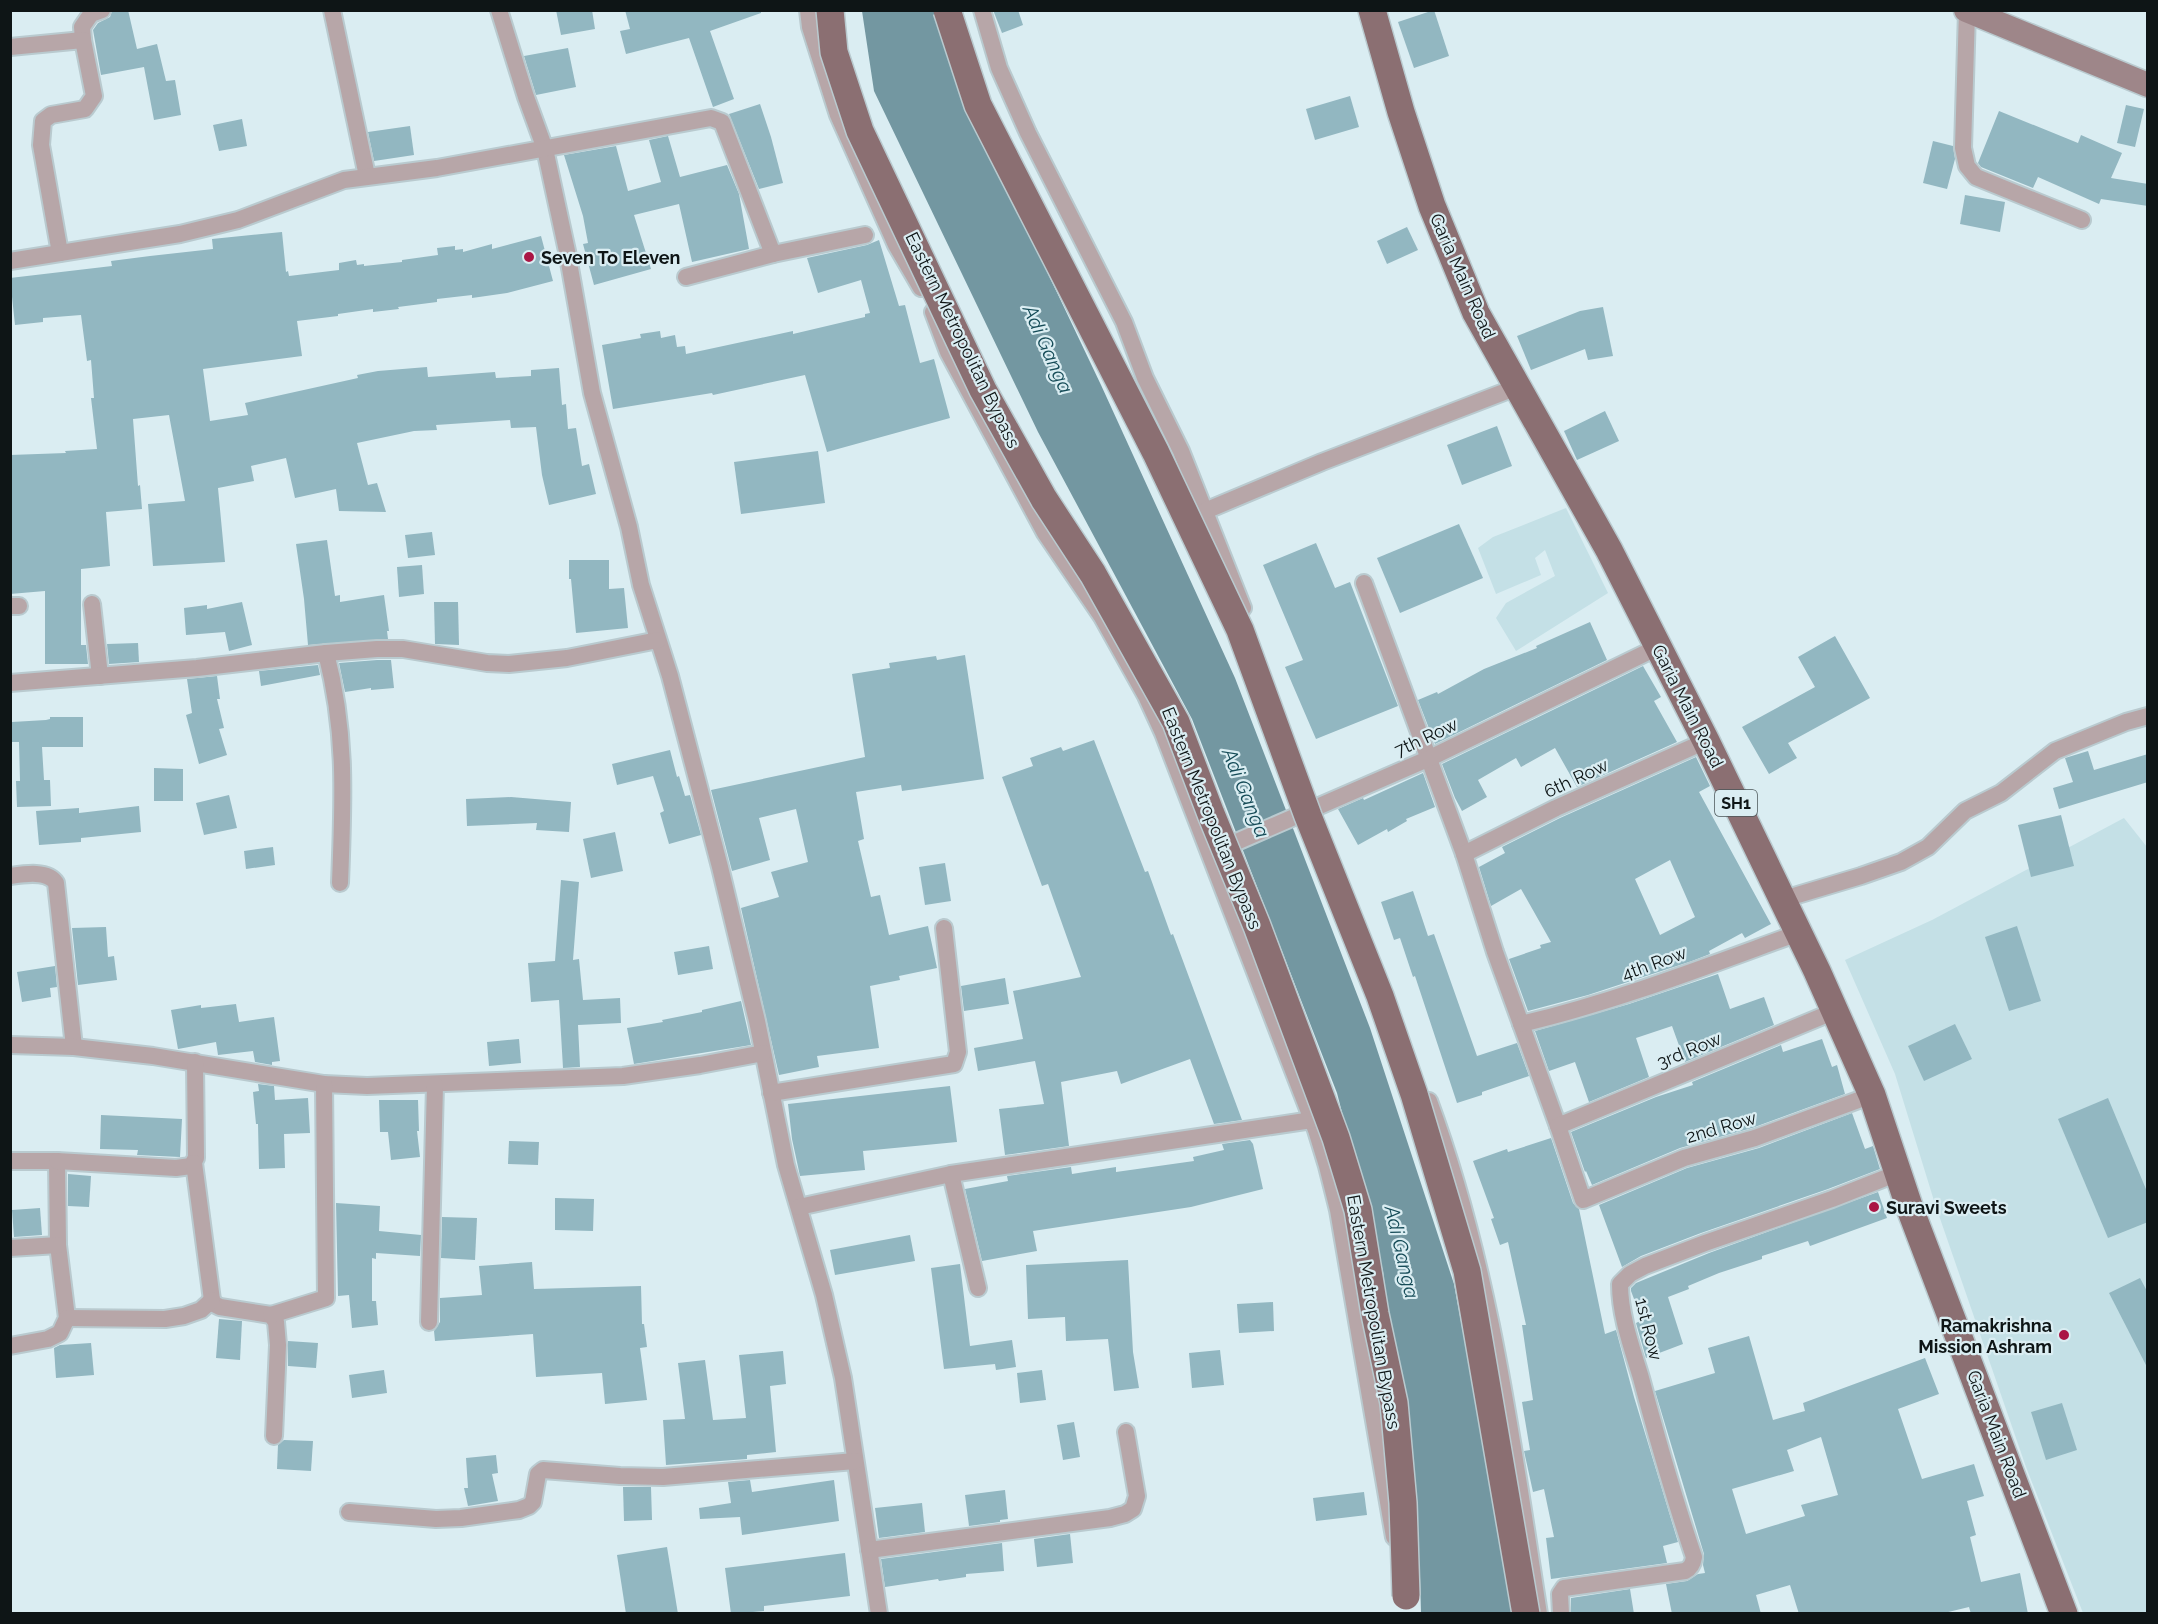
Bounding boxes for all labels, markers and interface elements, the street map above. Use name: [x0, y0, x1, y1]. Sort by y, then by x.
street label: Garia Main Road: [1426, 210, 1500, 342]
street label: Eastern Metropolitan Bypass: [901, 229, 1025, 452]
place label: Seven To Eleven: [541, 247, 680, 268]
marker: Seven To Eleven: [522, 250, 536, 264]
water label: Adi Ganga: [1017, 300, 1078, 397]
street label: Garia Main Road: [1648, 641, 1728, 771]
street label: Eastern Metropolitan Bypass: [1158, 704, 1266, 932]
street label: 7th Row: [1391, 713, 1461, 761]
water label: Adi Ganga: [1217, 744, 1275, 841]
street label: 6th Row: [1541, 754, 1612, 802]
road number: SH1: [1715, 790, 1757, 816]
street label: 4th Row: [1619, 941, 1690, 984]
street label: 3rd Row: [1654, 1027, 1725, 1072]
street label: 2nd Row: [1683, 1107, 1759, 1147]
street label: Eastern Metropolitan Bypass: [1343, 1193, 1405, 1431]
place label: Suravi Sweets: [1886, 1197, 2007, 1218]
marker: Suravi Sweets: [1867, 1200, 1881, 1214]
water label: Adi Ganga: [1379, 1202, 1424, 1301]
street label: 1st Row: [1631, 1296, 1667, 1363]
place label: Ramakrishna Mission Ashram: [1918, 1315, 2052, 1357]
marker: Ramakrishna Mission Ashram: [2057, 1328, 2071, 1342]
street label: Garia Main Road: [1963, 1367, 2031, 1501]

